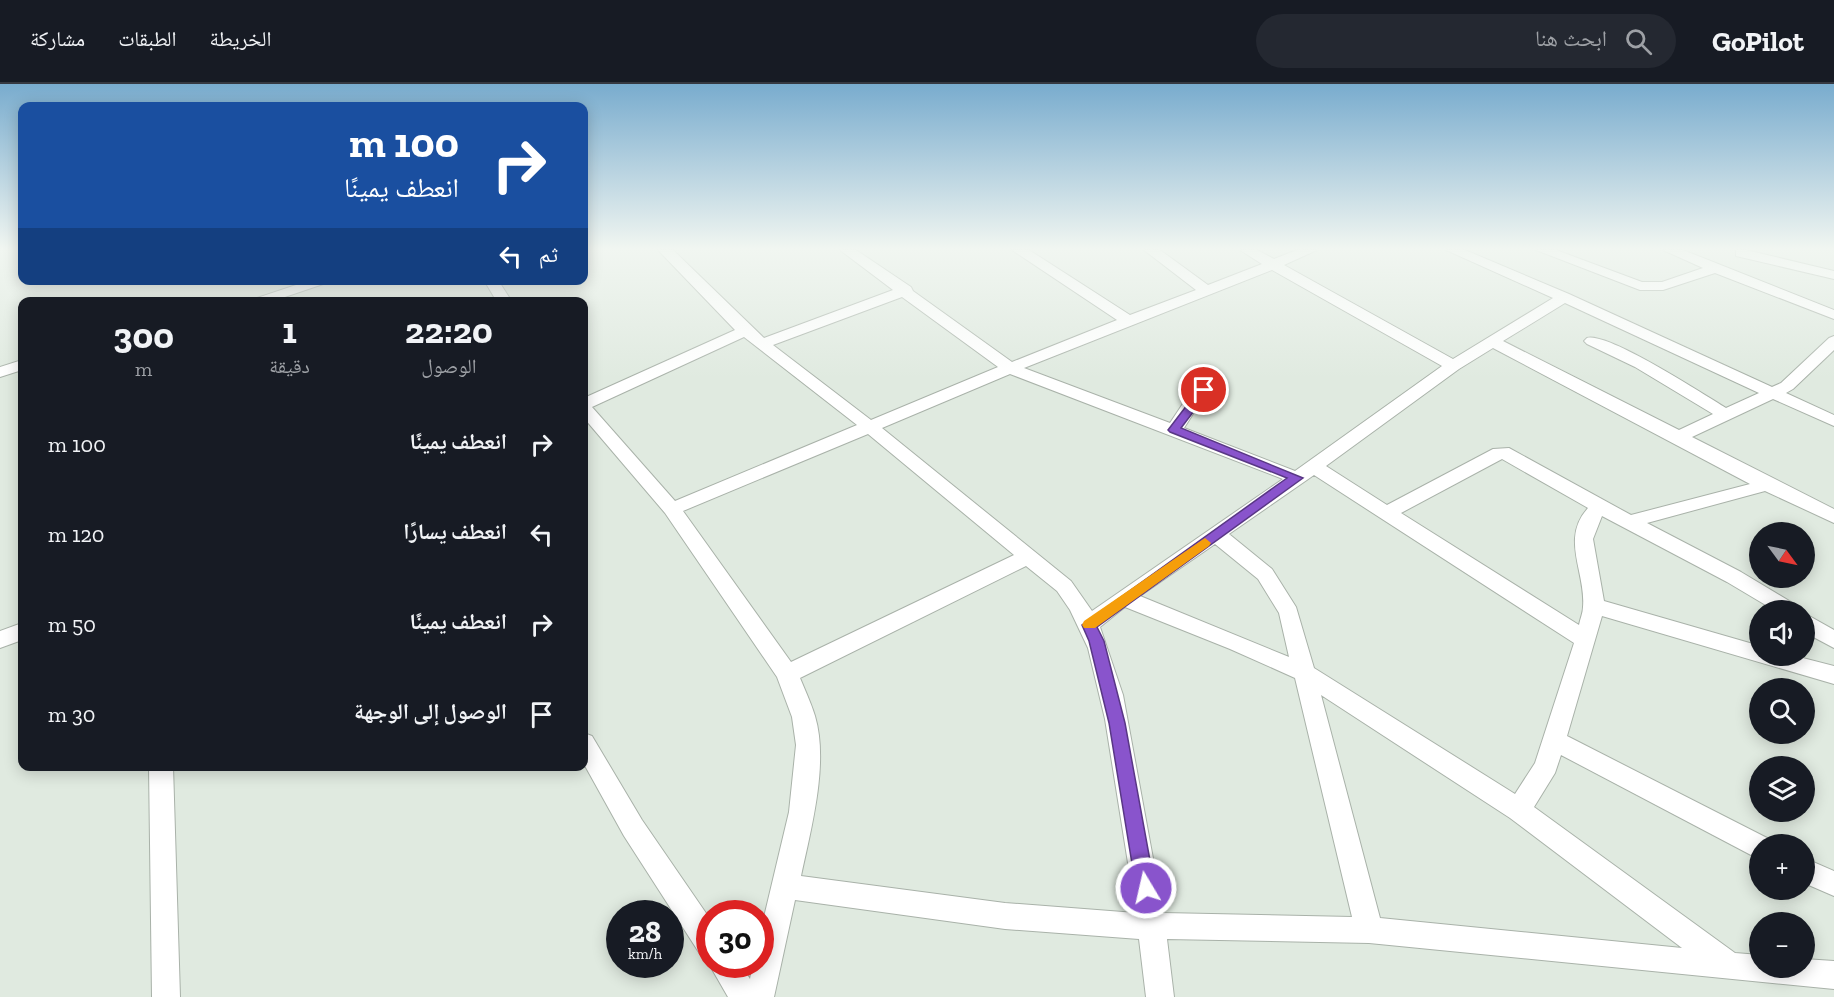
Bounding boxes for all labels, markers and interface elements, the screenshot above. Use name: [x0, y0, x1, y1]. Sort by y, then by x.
search box: [1256, 14, 1676, 68]
text: ابحث هنا: [1535, 25, 1607, 52]
icon: search: [1622, 25, 1655, 58]
text: GoPilot: [1712, 25, 1804, 58]
text: مشاركة: [30, 26, 85, 51]
text: الطبقات: [118, 26, 177, 51]
text: الخريطة: [210, 26, 271, 51]
text: 100 m: [349, 117, 459, 168]
icon: right: [480, 126, 558, 204]
text: انعطف يمينًا: [344, 172, 459, 204]
icon: left: [494, 240, 527, 273]
text: ثم: [539, 241, 558, 268]
text: 1: [282, 309, 297, 352]
text: 22:20: [405, 309, 493, 352]
text: 300: [113, 314, 174, 357]
text: دقيقة: [269, 354, 310, 378]
text: الوصول: [421, 354, 477, 378]
text: m: [135, 357, 152, 381]
pin: [1178, 364, 1229, 415]
icon: arrive: [1187, 373, 1220, 406]
text: انعطف يمينًا: [410, 428, 507, 455]
icon: right: [525, 428, 558, 461]
text: 100 m: [48, 431, 106, 458]
text: انعطف يسارًا: [403, 518, 507, 545]
icon: left: [525, 518, 558, 551]
text: 120 m: [48, 521, 104, 548]
north arrow: [1749, 522, 1815, 588]
map controls: [1749, 522, 1815, 978]
button: sound: [1749, 600, 1815, 666]
text: انعطف يمينًا: [410, 608, 507, 635]
icon: right: [525, 608, 558, 641]
text: 50 m: [48, 611, 96, 638]
button: search: [1749, 678, 1815, 744]
text: الوصول إلى الوجهة: [354, 698, 507, 725]
icon: arrive: [525, 698, 558, 731]
text: 30 m: [48, 701, 95, 728]
button: layers: [1749, 756, 1815, 822]
button: +: [1749, 834, 1815, 900]
position arrow: [1114, 856, 1178, 920]
speed limit sign: 30: [696, 900, 774, 978]
button: −: [1749, 912, 1815, 978]
text: 28: [629, 914, 661, 950]
text: km/h: [628, 945, 662, 963]

